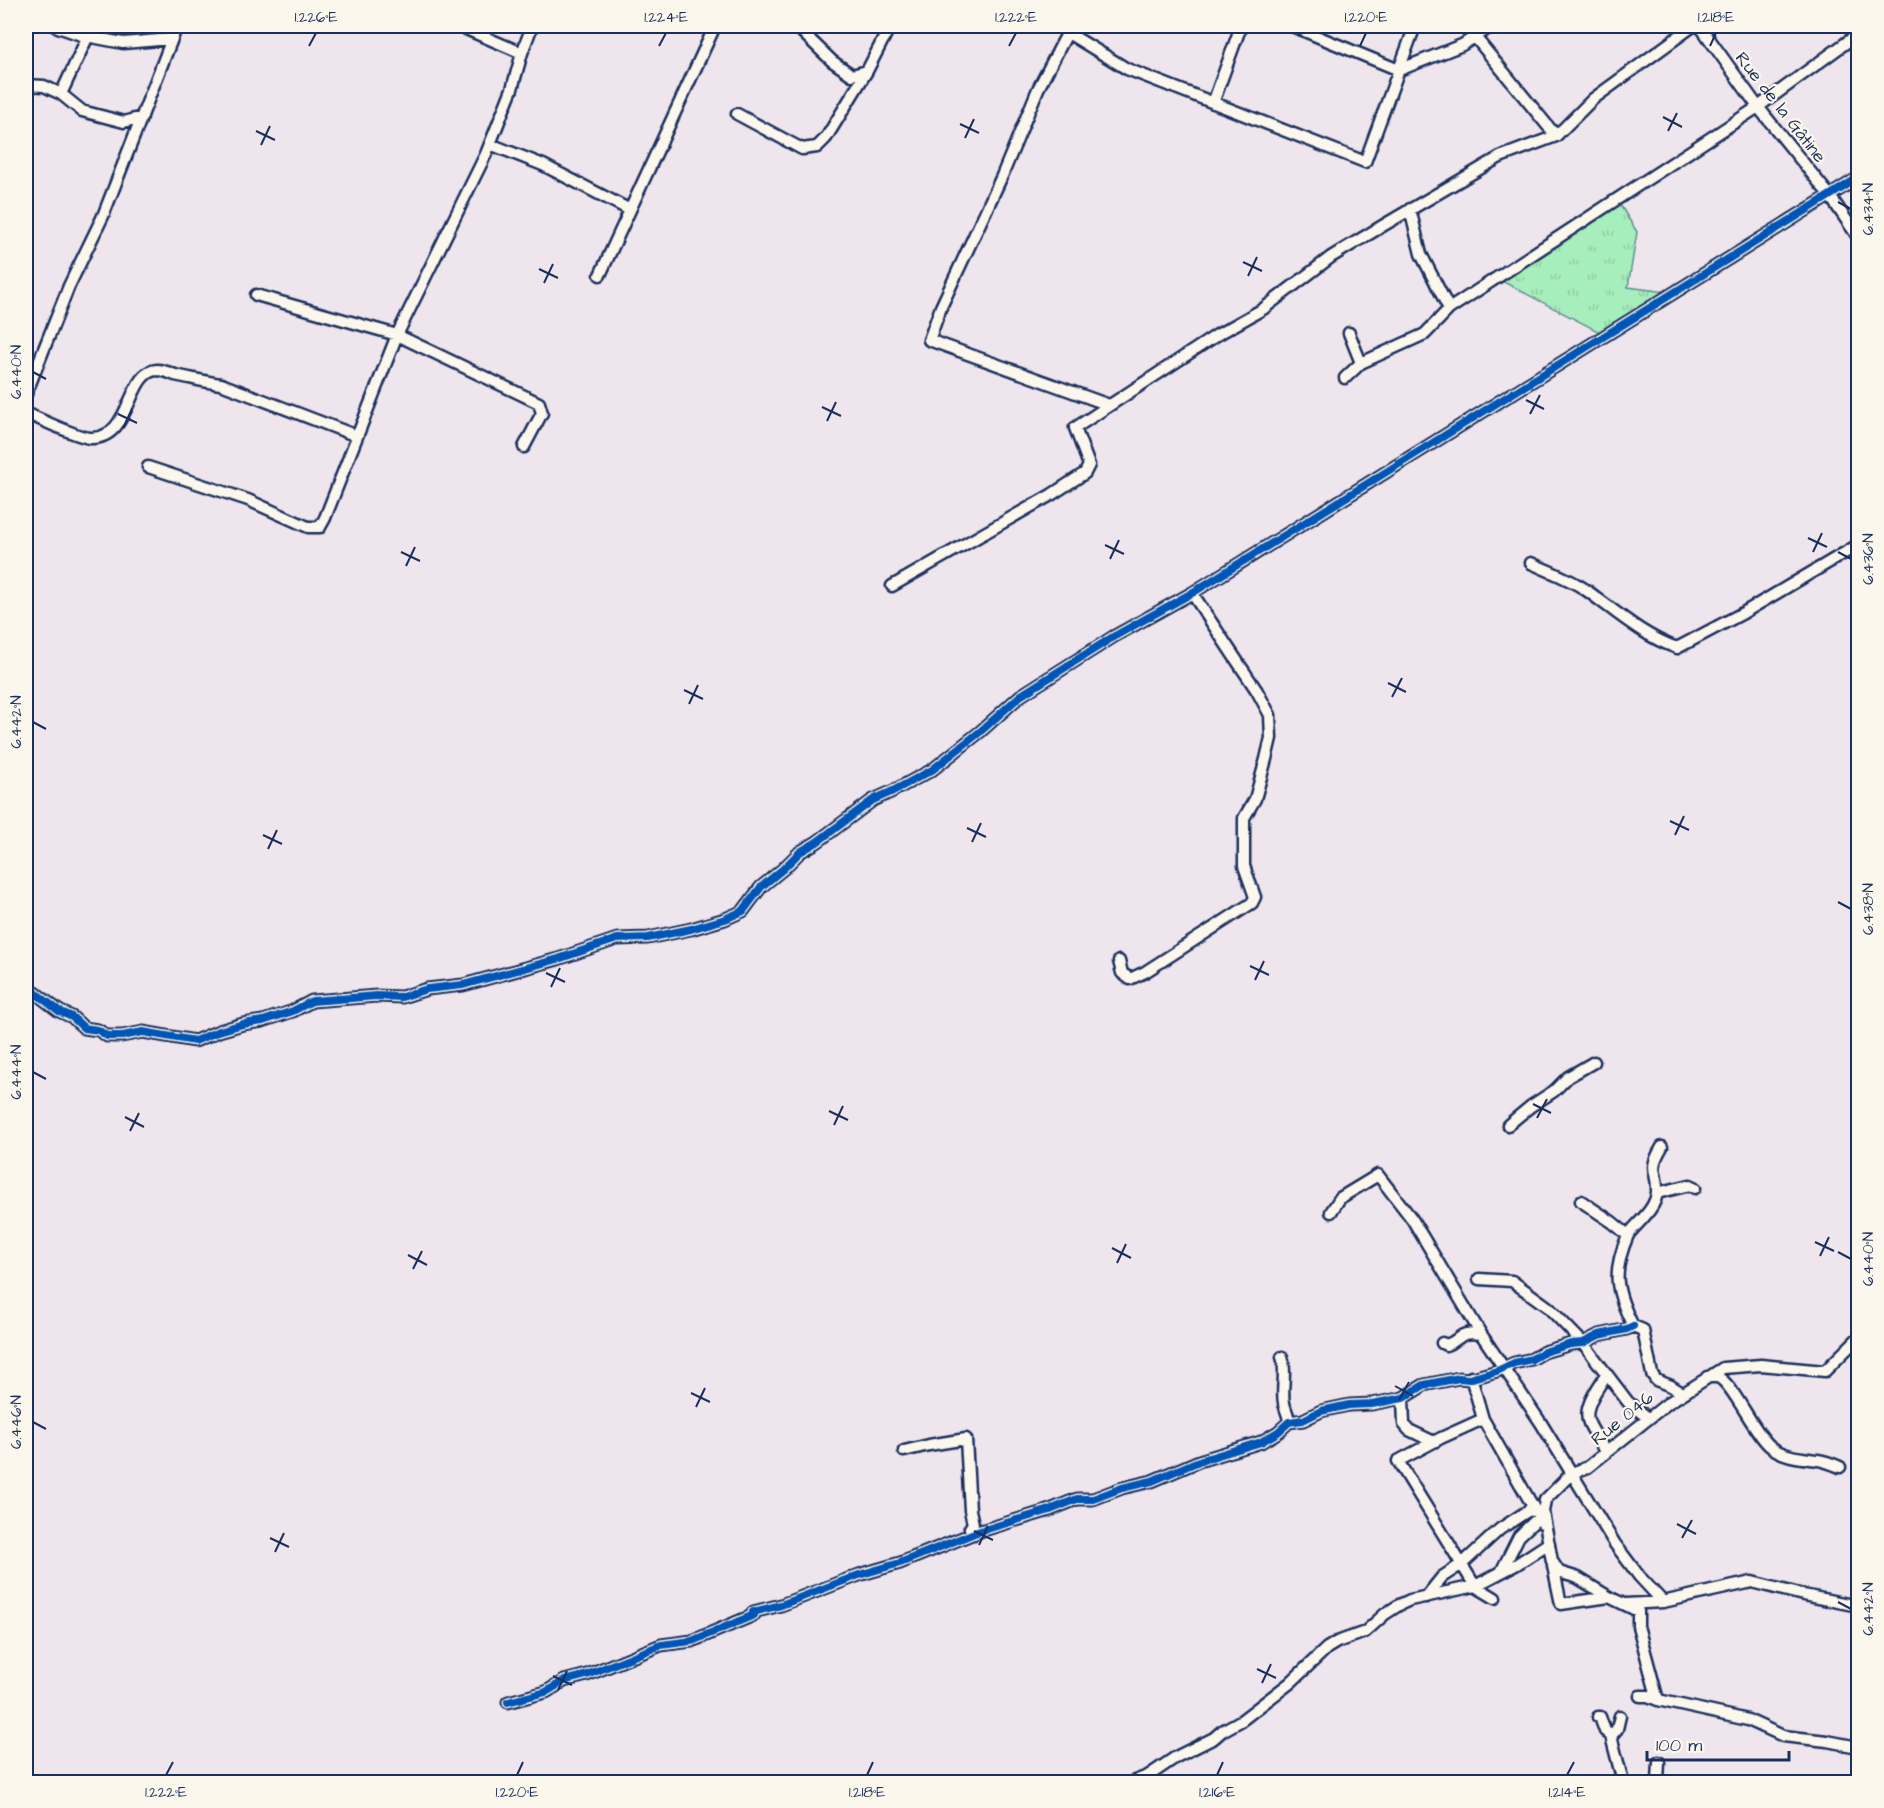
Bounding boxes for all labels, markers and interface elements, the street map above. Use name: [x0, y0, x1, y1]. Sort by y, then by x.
text: 1.226°E: [295, 7, 338, 28]
text: 1.224°E: [644, 7, 688, 28]
text: 1.222°E: [995, 7, 1037, 28]
text: 1.220°E: [1345, 7, 1388, 28]
text: 1.218°E: [1698, 7, 1734, 28]
street label: Rue de la Gâtine: [1729, 47, 1832, 168]
text: 6.434°N: [1858, 183, 1879, 235]
text: 6.440°N: [6, 345, 27, 399]
text: 6.436°N: [1858, 533, 1879, 585]
text: 6.442°N: [6, 695, 27, 749]
text: 6.438°N: [1858, 883, 1879, 935]
text: 6.444°N: [6, 1045, 27, 1099]
text: 6.440°N: [1858, 1232, 1879, 1286]
street label: Rue 046: [1586, 1385, 1659, 1451]
text: 6.446°N: [6, 1395, 27, 1449]
text: 6.442°N: [1858, 1582, 1879, 1636]
scale bar: [1647, 1724, 1790, 1762]
text: 100 m: [1656, 1733, 1702, 1758]
text: 1.222°E: [145, 1782, 187, 1803]
text: 1.220°E: [496, 1782, 539, 1803]
text: 1.218°E: [849, 1782, 885, 1803]
text: 1.216°E: [1199, 1782, 1235, 1803]
text: 1.214°E: [1549, 1782, 1586, 1803]

